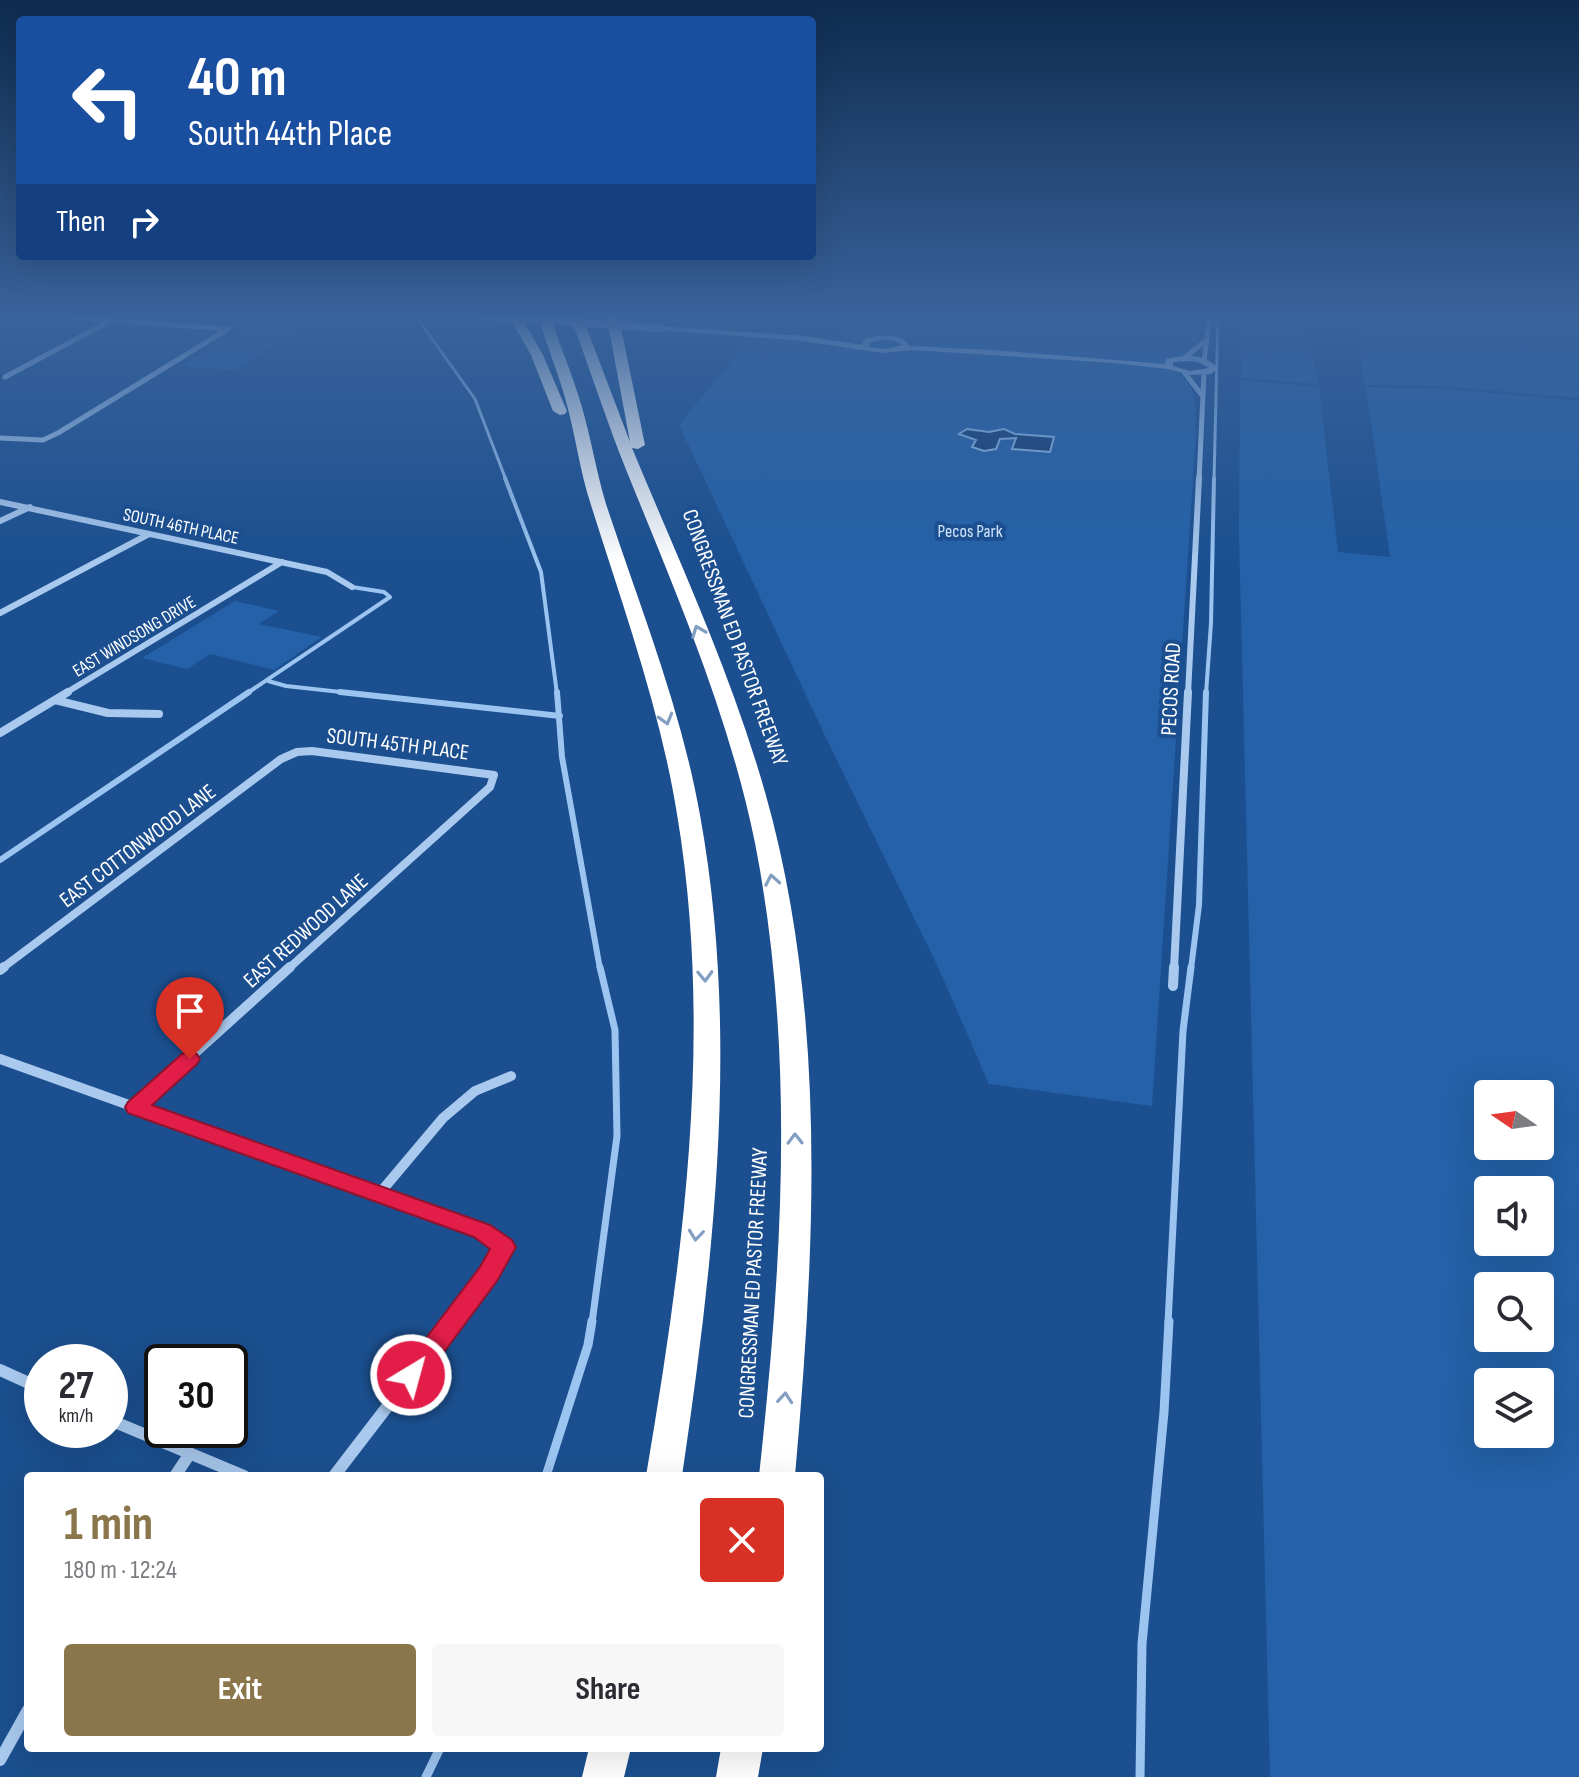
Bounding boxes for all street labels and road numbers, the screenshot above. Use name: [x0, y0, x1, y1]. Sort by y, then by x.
street label: SOUTH 46TH PLACE: [121, 504, 241, 549]
street label: CONGRESSMAN ED PASTOR FREEWAY: [676, 506, 794, 769]
street label: EAST WINDSONG DRIVE: [69, 591, 200, 681]
street label: PECOS ROAD: [1156, 642, 1187, 736]
street label: SOUTH 45TH PLACE: [325, 722, 470, 767]
street label: EAST COTTONWOOD LANE: [54, 779, 221, 914]
street label: EAST REDWOOD LANE: [238, 868, 374, 994]
street label: CONGRESSMAN ED PASTOR FREEWAY: [733, 1147, 774, 1419]

